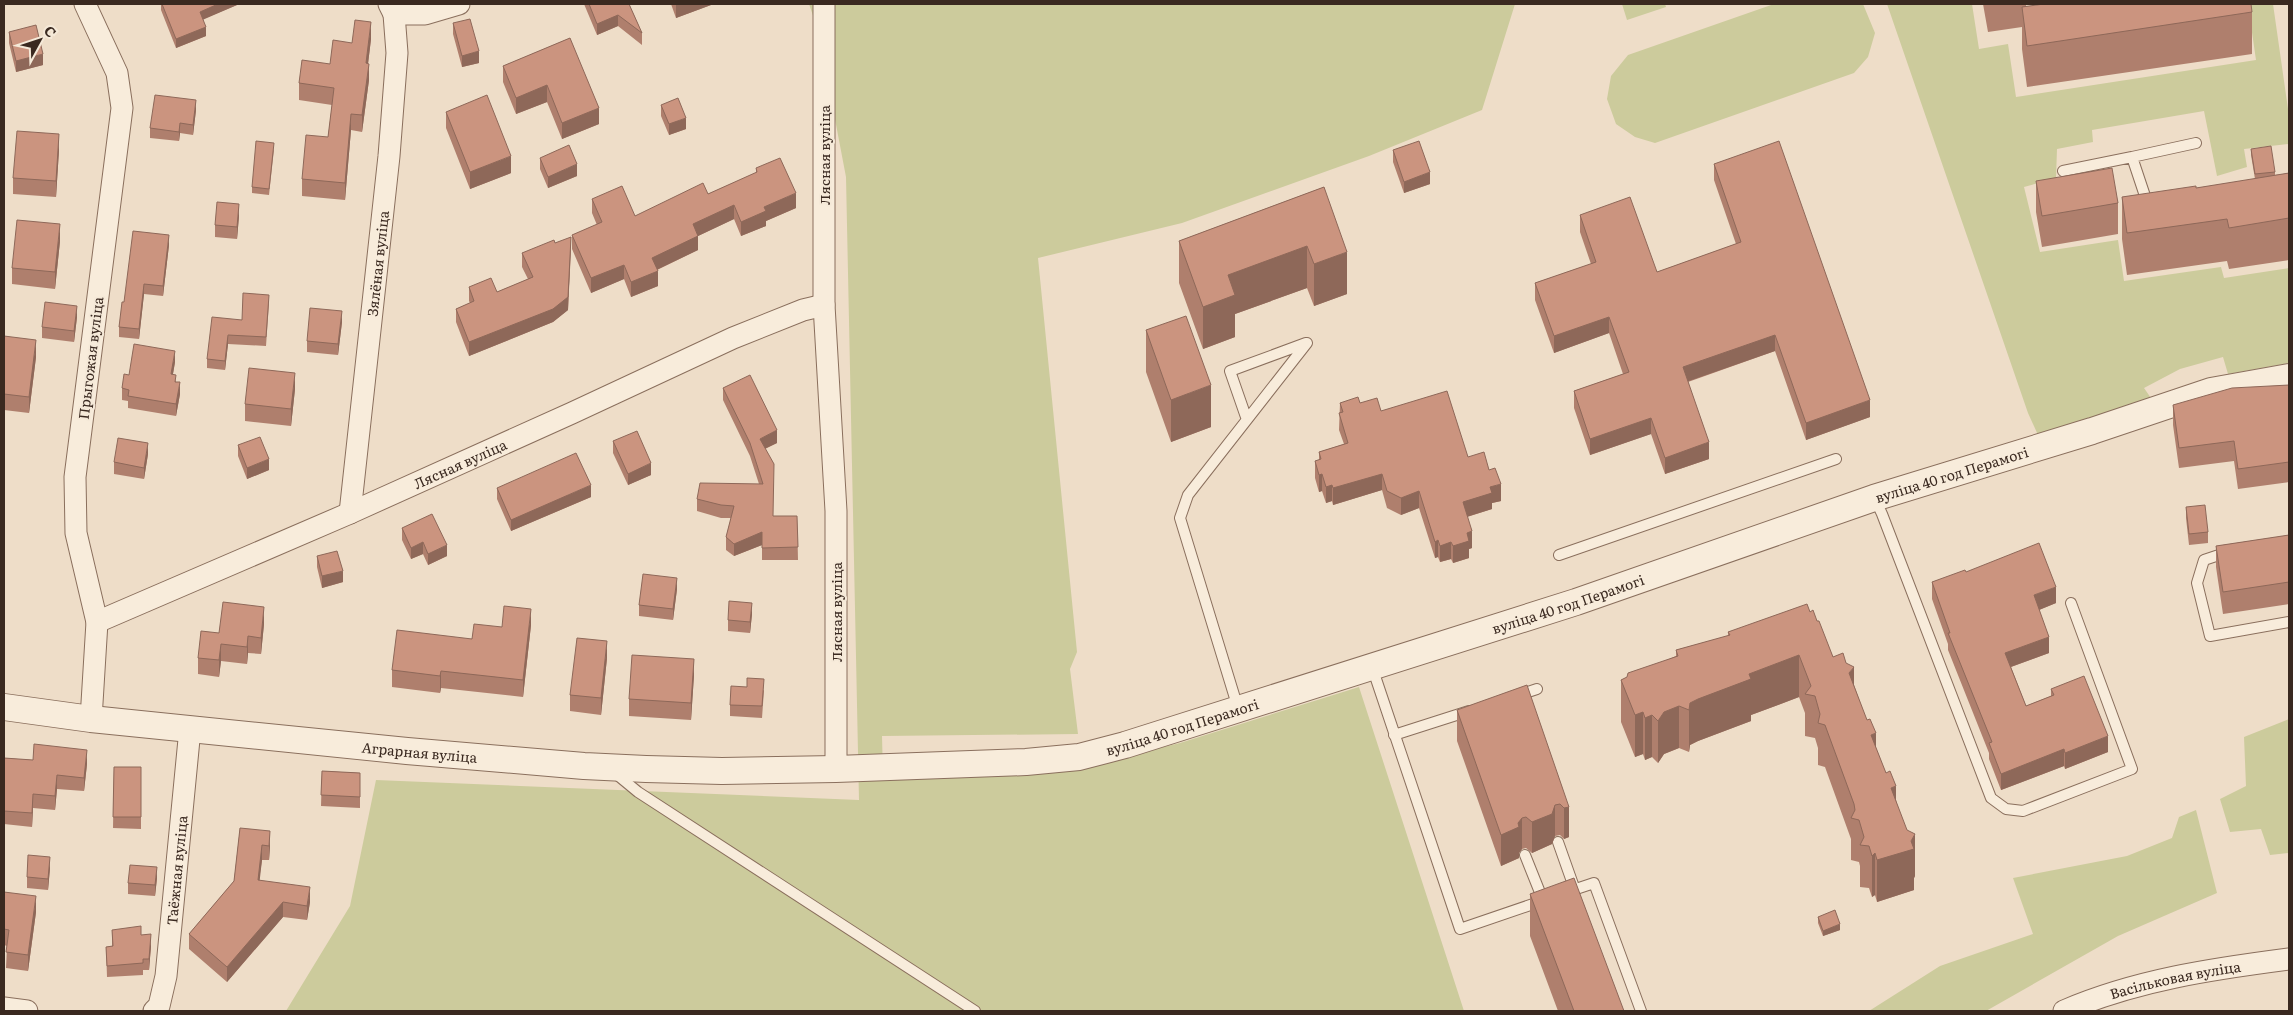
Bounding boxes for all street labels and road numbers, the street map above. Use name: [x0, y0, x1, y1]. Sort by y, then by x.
street label: Лясная вуліца: [814, 105, 834, 205]
street label: Зялёная вуліца: [362, 209, 393, 318]
street label: Прыгожая вуліца: [73, 295, 107, 420]
street label: Лясная вуліца: [410, 434, 510, 493]
street label: вуліца 40 год Перамогі: [1873, 441, 2031, 507]
street label: Лясная вуліца: [826, 562, 846, 662]
street label: вуліца 40 год Перамогі: [1489, 569, 1647, 638]
street label: вуліца 40 год Перамогі: [1103, 693, 1261, 760]
street label: Аграрная вуліца: [361, 736, 479, 767]
street label: Таёжная вуліца: [161, 814, 192, 926]
street label: Васільковая вуліца: [2107, 956, 2242, 1003]

